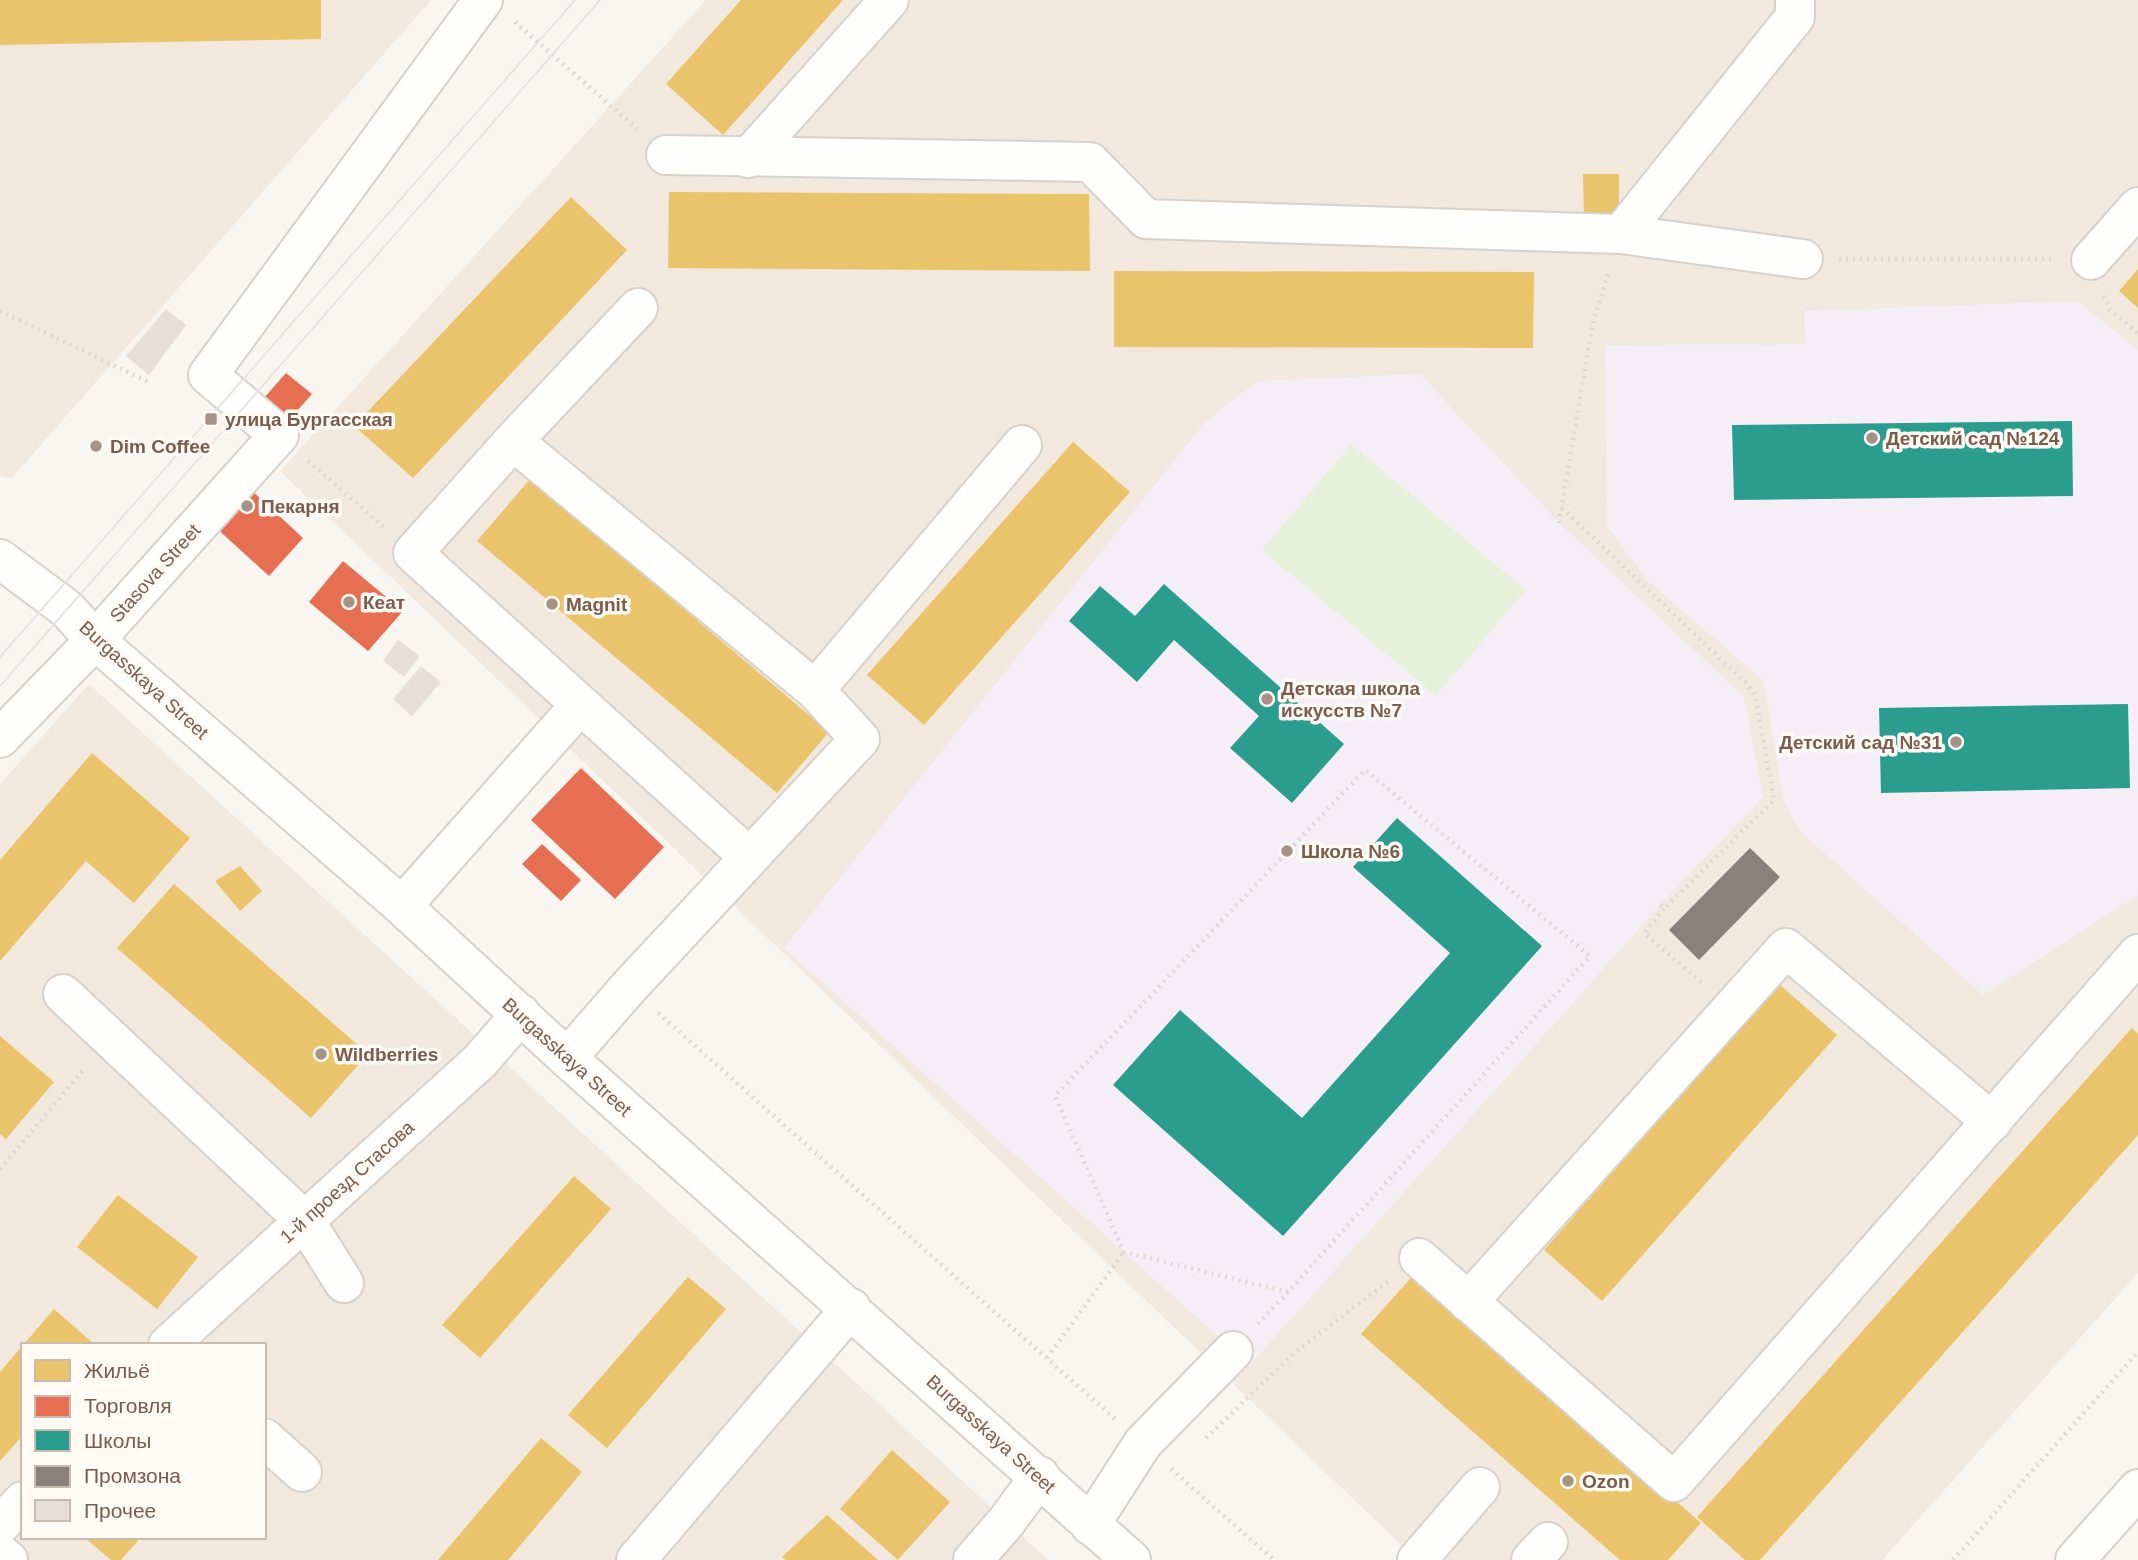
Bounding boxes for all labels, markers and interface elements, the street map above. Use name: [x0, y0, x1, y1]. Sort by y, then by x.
place label: улица Бургасская: [225, 409, 393, 430]
marker: улица Бургасская: [203, 411, 219, 427]
place label: Детский сад №124: [1886, 428, 2060, 449]
marker: Детский сад №124: [1864, 430, 1880, 446]
place label: Dim Coffee: [110, 436, 210, 457]
marker: Dim Coffee: [88, 438, 104, 454]
place label: Пекарня: [261, 496, 339, 517]
marker: Пекарня: [239, 498, 255, 514]
street label: Stasova Street: [106, 519, 205, 626]
place label: Кеат: [363, 592, 405, 613]
marker: Кеат: [341, 594, 357, 610]
place label: Magnit: [566, 594, 628, 615]
marker: Magnit: [544, 596, 560, 612]
street label: Burgasskaya Street: [75, 617, 213, 744]
place label: Детская школа искусств №7: [1281, 678, 1420, 721]
marker: Детская школа искусств №7: [1259, 691, 1275, 707]
place label: Детский сад №31: [1779, 732, 1942, 753]
marker: Детский сад №31: [1948, 734, 1964, 750]
place label: Школа №6: [1301, 841, 1400, 862]
marker: Школа №6: [1279, 843, 1295, 859]
street label: Burgasskaya Street: [498, 994, 636, 1121]
place label: Wildberries: [335, 1044, 438, 1065]
marker: Wildberries: [313, 1046, 329, 1062]
street label: 1-й проезд Стасова: [276, 1116, 418, 1248]
legend: [21, 1343, 266, 1539]
text: Жильё: [84, 1359, 150, 1382]
street label: Burgasskaya Street: [922, 1371, 1060, 1498]
text: Торговля: [84, 1394, 172, 1417]
text: Школы: [84, 1429, 151, 1452]
text: Промзона: [84, 1464, 181, 1487]
place label: Ozon: [1582, 1471, 1630, 1492]
marker: Ozon: [1560, 1473, 1576, 1489]
text: Прочее: [84, 1499, 156, 1522]

